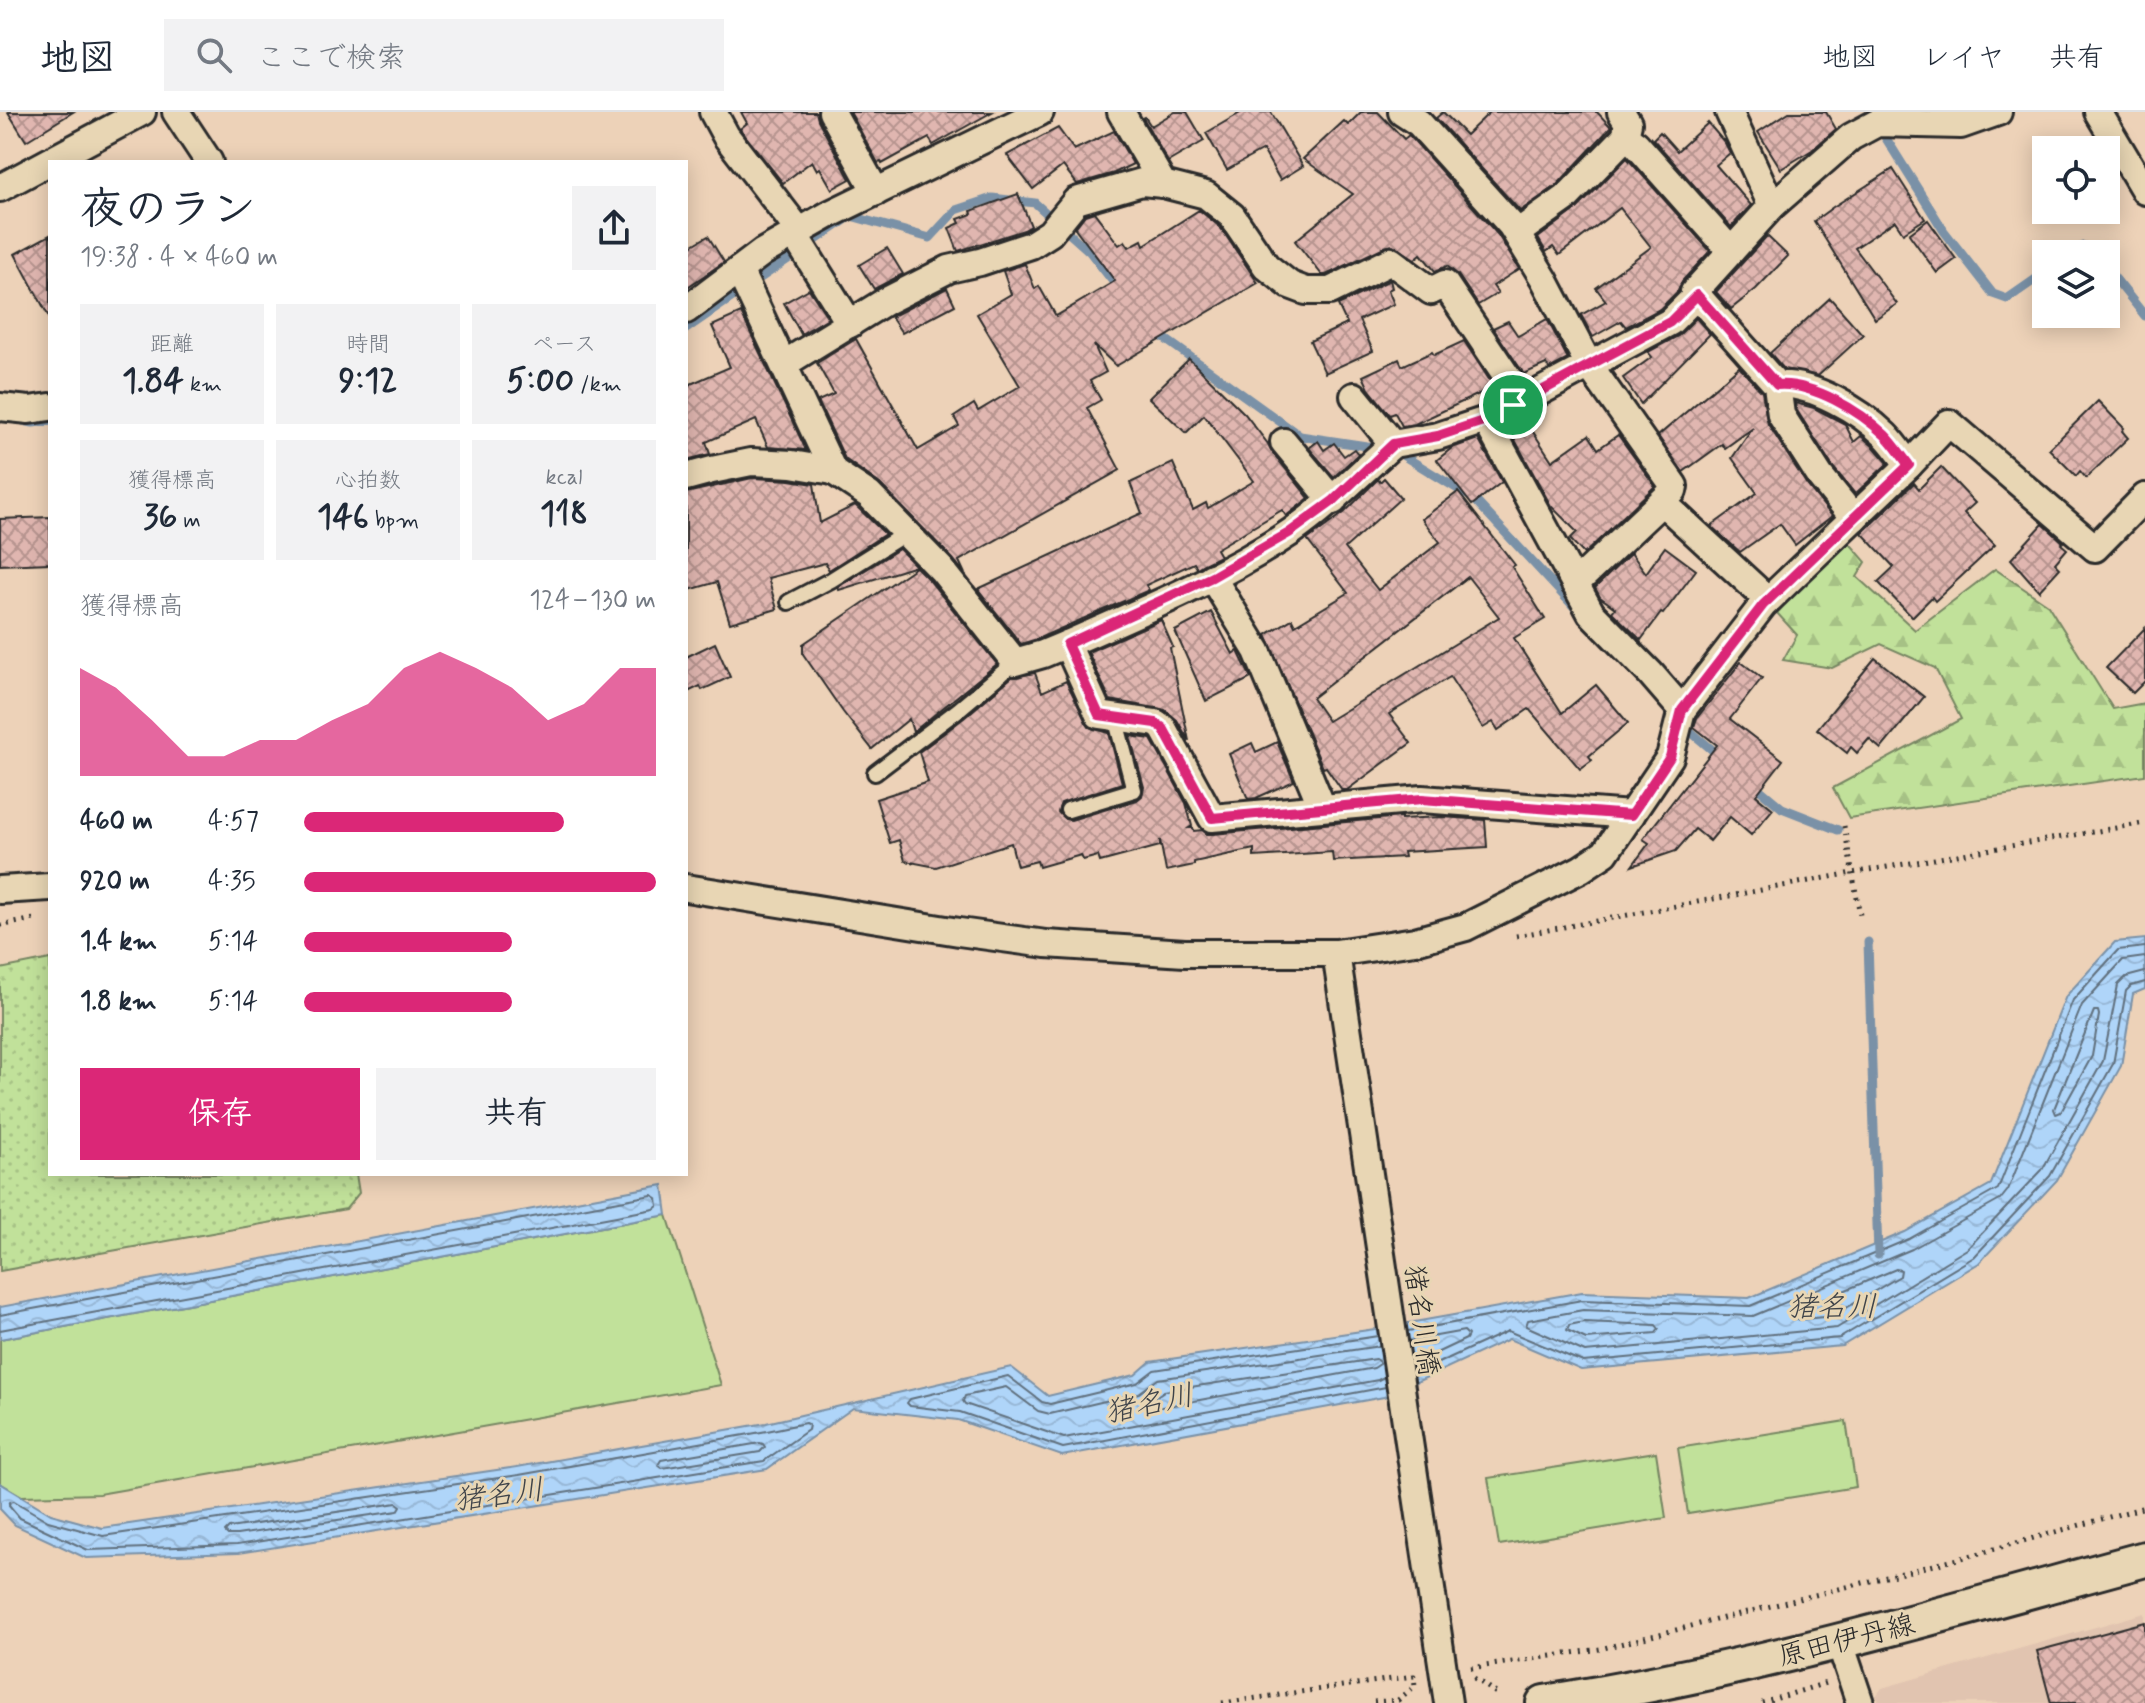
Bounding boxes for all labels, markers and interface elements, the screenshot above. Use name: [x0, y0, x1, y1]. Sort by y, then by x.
search box: [164, 19, 724, 91]
icon: search: [192, 33, 236, 77]
text: 地図: [40, 35, 116, 84]
text: ここで検索: [256, 39, 406, 78]
text: 地図: [1822, 40, 1878, 77]
text: レイヤ: [1922, 40, 2005, 77]
text: 共有: [2049, 40, 2105, 77]
map controls: [2032, 136, 2120, 328]
button: locate: [2032, 136, 2120, 224]
text: 夜のラン: [80, 182, 256, 240]
button: share: [572, 186, 656, 270]
button: layers: [2032, 240, 2120, 328]
text: 19:38 · 4 × 460 m: [80, 241, 278, 275]
text: 距離: [150, 331, 194, 359]
text: 時間: [346, 331, 390, 359]
text: ペース: [532, 331, 596, 359]
text: 1.84: [122, 359, 184, 404]
text: 9:12: [339, 359, 397, 404]
text: 5:00: [506, 359, 574, 404]
text: km: [184, 371, 222, 399]
text: /km: [574, 371, 622, 399]
pin: [1479, 371, 1547, 439]
icon: arrive: [1491, 383, 1535, 427]
text: kcal: [546, 464, 582, 492]
text: 獲得標高: [128, 467, 216, 495]
text: 心拍数: [335, 467, 401, 495]
text: 118: [540, 492, 588, 537]
text: 36: [143, 495, 177, 540]
text: 146: [317, 495, 369, 540]
text: m: [177, 507, 201, 535]
text: bpm: [369, 507, 419, 535]
text: 124–130 m: [529, 584, 656, 618]
text: 獲得標高: [80, 590, 184, 624]
text: 460 m: [80, 805, 153, 839]
text: 4:57: [208, 805, 259, 839]
text: 920 m: [80, 865, 150, 899]
text: 4:35: [208, 865, 256, 899]
text: 1.4 km: [80, 925, 157, 959]
text: 5:14: [208, 925, 258, 959]
text: 1.8 km: [80, 985, 157, 1019]
text: 5:14: [208, 985, 258, 1019]
button: 保存: [80, 1068, 360, 1160]
button: 共有: [376, 1068, 656, 1160]
street label: 猪名川橋: [1394, 1262, 1447, 1378]
water label: 猪名川: [1787, 1288, 1877, 1327]
water label: 猪名川: [1101, 1376, 1197, 1433]
water label: 猪名川: [452, 1471, 546, 1520]
street label: 原田伊丹線: [1774, 1607, 1919, 1676]

